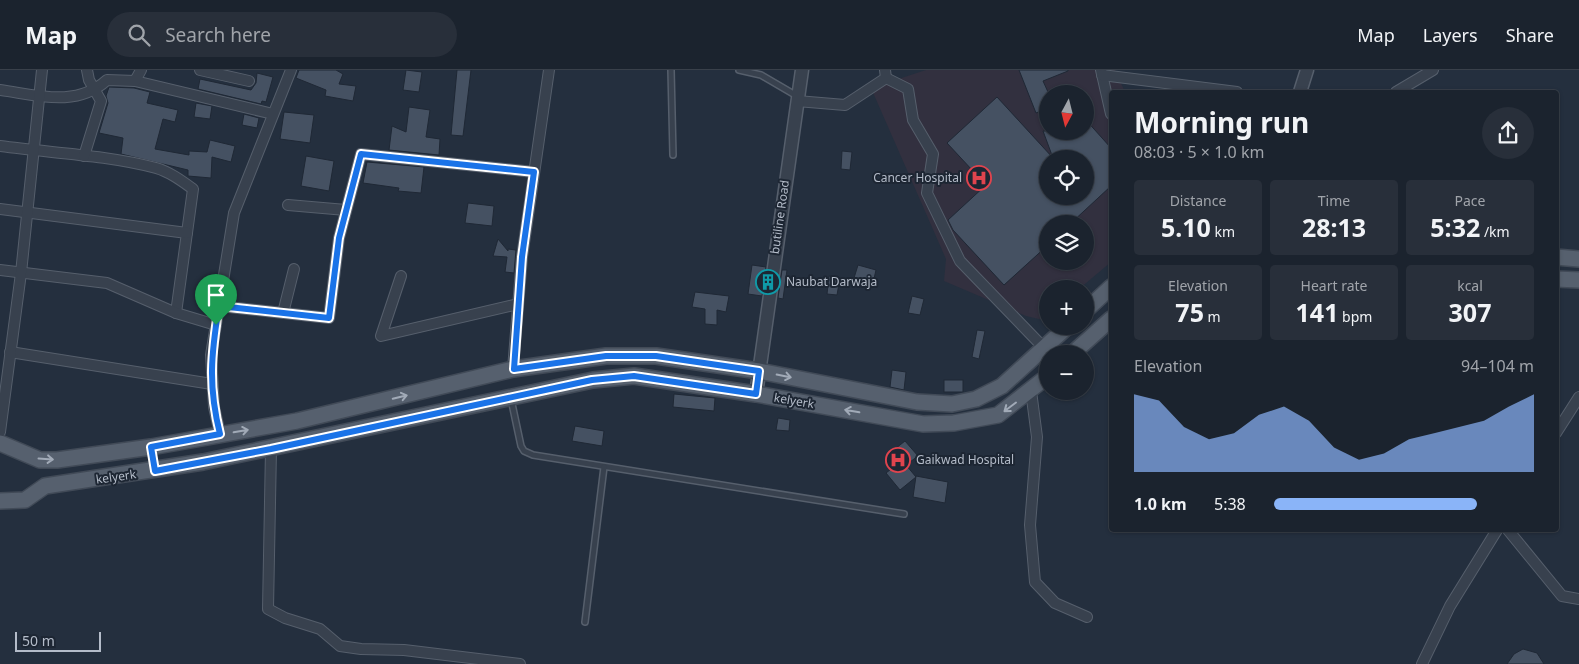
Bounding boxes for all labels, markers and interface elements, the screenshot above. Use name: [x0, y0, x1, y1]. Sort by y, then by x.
search box: [107, 12, 457, 57]
text: Map: [25, 18, 77, 51]
icon: search: [125, 21, 153, 49]
text: Search here: [165, 22, 271, 48]
text: Map: [1357, 23, 1395, 47]
text: Layers: [1423, 23, 1478, 47]
text: Share: [1506, 23, 1554, 47]
north arrow: [1039, 85, 1094, 140]
map controls: [1039, 85, 1094, 400]
text: Morning run: [1134, 103, 1309, 141]
button: share: [1482, 107, 1534, 159]
text: 08:03 · 5 × 1.0 km: [1134, 141, 1264, 163]
button: locate: [1039, 150, 1094, 205]
hospital icon: Cancer Hospital: [966, 165, 992, 191]
place label: Cancer Hospital: [873, 169, 962, 186]
street label: butiline Road: [766, 179, 793, 255]
text: Distance: [1170, 191, 1226, 210]
text: Time: [1318, 191, 1350, 210]
text: Pace: [1455, 191, 1485, 210]
text: 5.10: [1161, 210, 1211, 244]
text: 28:13: [1302, 210, 1366, 244]
text: 5:32: [1430, 210, 1480, 244]
button: layers: [1039, 215, 1094, 270]
text: km: [1211, 222, 1235, 241]
text: /km: [1480, 222, 1510, 241]
building icon: Naubat Darwaja: [755, 269, 781, 295]
place label: Naubat Darwaja: [786, 273, 877, 290]
pin: [195, 274, 237, 325]
text: Elevation: [1168, 276, 1228, 295]
text: Heart rate: [1301, 276, 1367, 295]
text: kcal: [1457, 276, 1483, 295]
button: +: [1039, 280, 1094, 335]
icon: arrive: [202, 281, 230, 309]
text: 75: [1175, 295, 1204, 329]
text: 141: [1296, 295, 1338, 329]
text: 307: [1449, 295, 1491, 329]
text: m: [1204, 307, 1221, 326]
text: bpm: [1338, 307, 1372, 326]
button: −: [1039, 345, 1094, 400]
text: Elevation: [1134, 355, 1202, 377]
text: 94–104 m: [1461, 355, 1534, 377]
one-way arrow: [775, 372, 791, 381]
street label: kelyerk: [773, 389, 816, 412]
one-way arrow: [391, 392, 407, 402]
one-way arrow: [1004, 401, 1017, 412]
one-way arrow: [844, 406, 860, 416]
one-way arrow: [232, 425, 248, 435]
hospital icon: Gaikwad Hospital: [885, 447, 911, 473]
place label: Gaikwad Hospital: [916, 451, 1014, 468]
one-way arrow: [37, 454, 53, 464]
street label: kelyerk: [95, 465, 138, 488]
text: 1.0 km: [1134, 493, 1186, 515]
text: 5:38: [1214, 493, 1246, 515]
scale bar: [15, 629, 101, 652]
text: 50 m: [22, 631, 55, 650]

